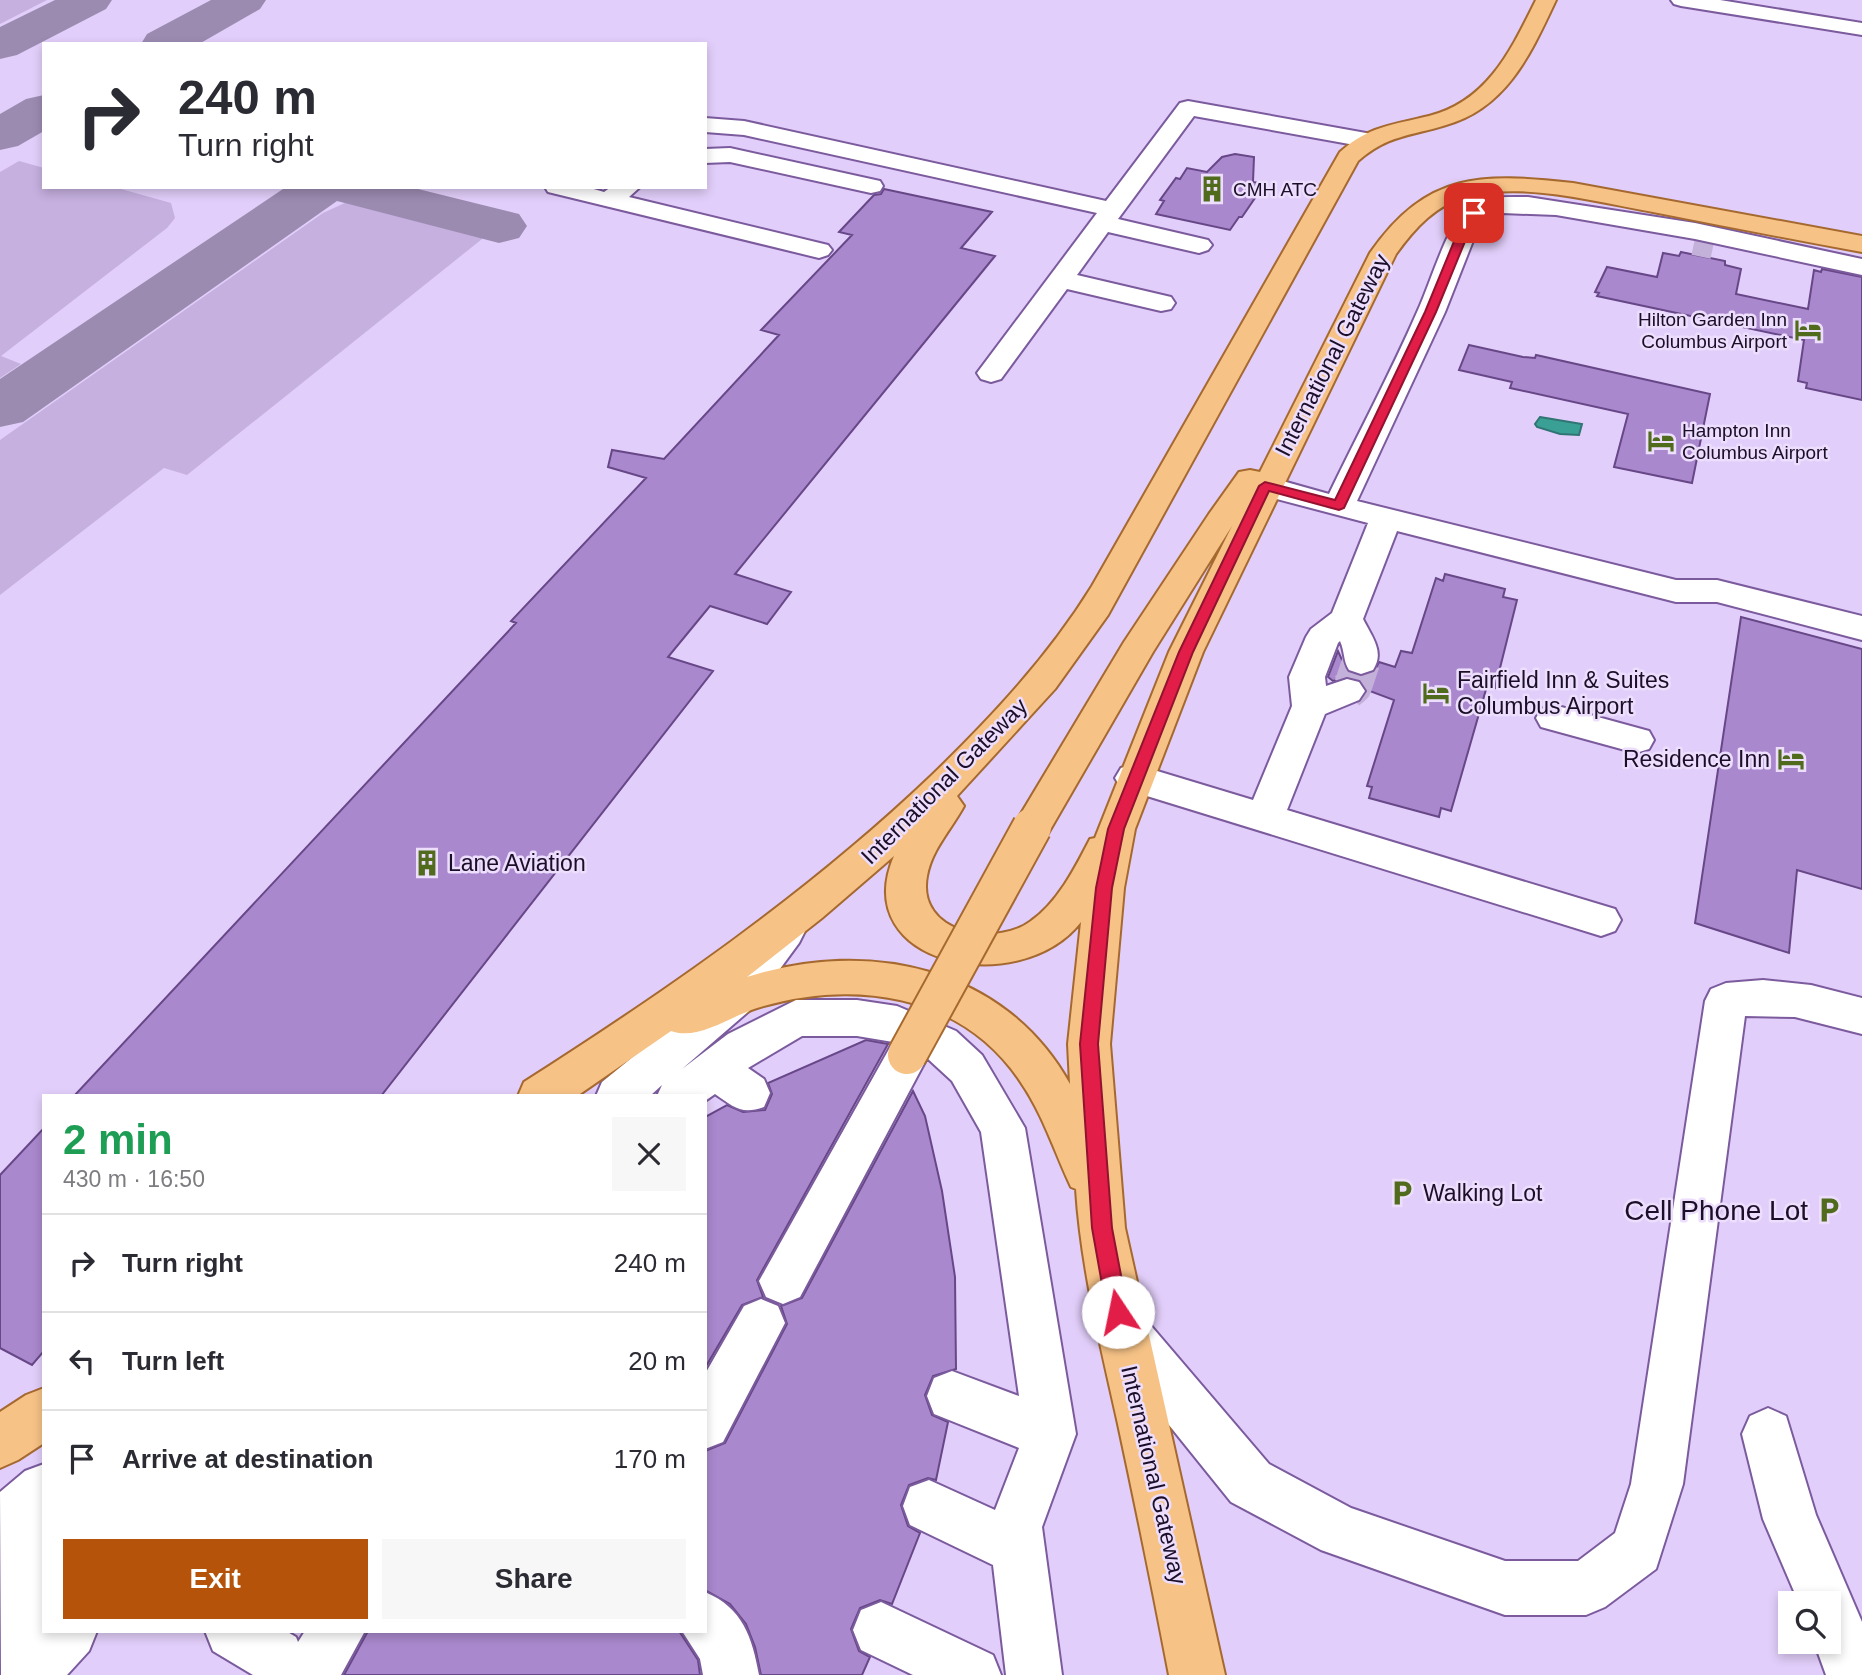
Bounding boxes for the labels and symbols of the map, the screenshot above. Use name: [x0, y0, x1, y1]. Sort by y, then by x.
building icon: CMH ATC: [1197, 174, 1227, 204]
place label: CMH ATC: [1233, 179, 1317, 200]
pin: [1444, 183, 1504, 243]
street label: International Gateway: [1270, 249, 1395, 461]
place label: Hilton Garden Inn Columbus Airport: [1638, 309, 1788, 352]
hotel icon: Hilton Garden Inn Columbus Airport: [1793, 315, 1823, 345]
place label: Hampton Inn Columbus Airport: [1682, 420, 1828, 463]
hotel icon: Hampton Inn Columbus Airport: [1646, 426, 1676, 456]
place label: Fairfield Inn & Suites Columbus Airport: [1457, 667, 1669, 719]
hotel icon: Fairfield Inn & Suites Columbus Airport: [1421, 678, 1451, 708]
street label: International Gateway: [856, 692, 1033, 869]
hotel icon: Residence Inn: [1776, 744, 1806, 774]
place label: Residence Inn: [1623, 746, 1770, 772]
building icon: Lane Aviation: [412, 848, 442, 878]
place label: Lane Aviation: [448, 850, 586, 876]
parking icon: Walking Lot: [1387, 1178, 1417, 1208]
place label: Walking Lot: [1423, 1180, 1543, 1206]
place label: Cell Phone Lot: [1624, 1195, 1808, 1226]
parking icon: Cell Phone Lot: [1814, 1195, 1844, 1225]
position arrow: [1081, 1275, 1155, 1349]
street label: International Gateway: [1116, 1363, 1192, 1587]

